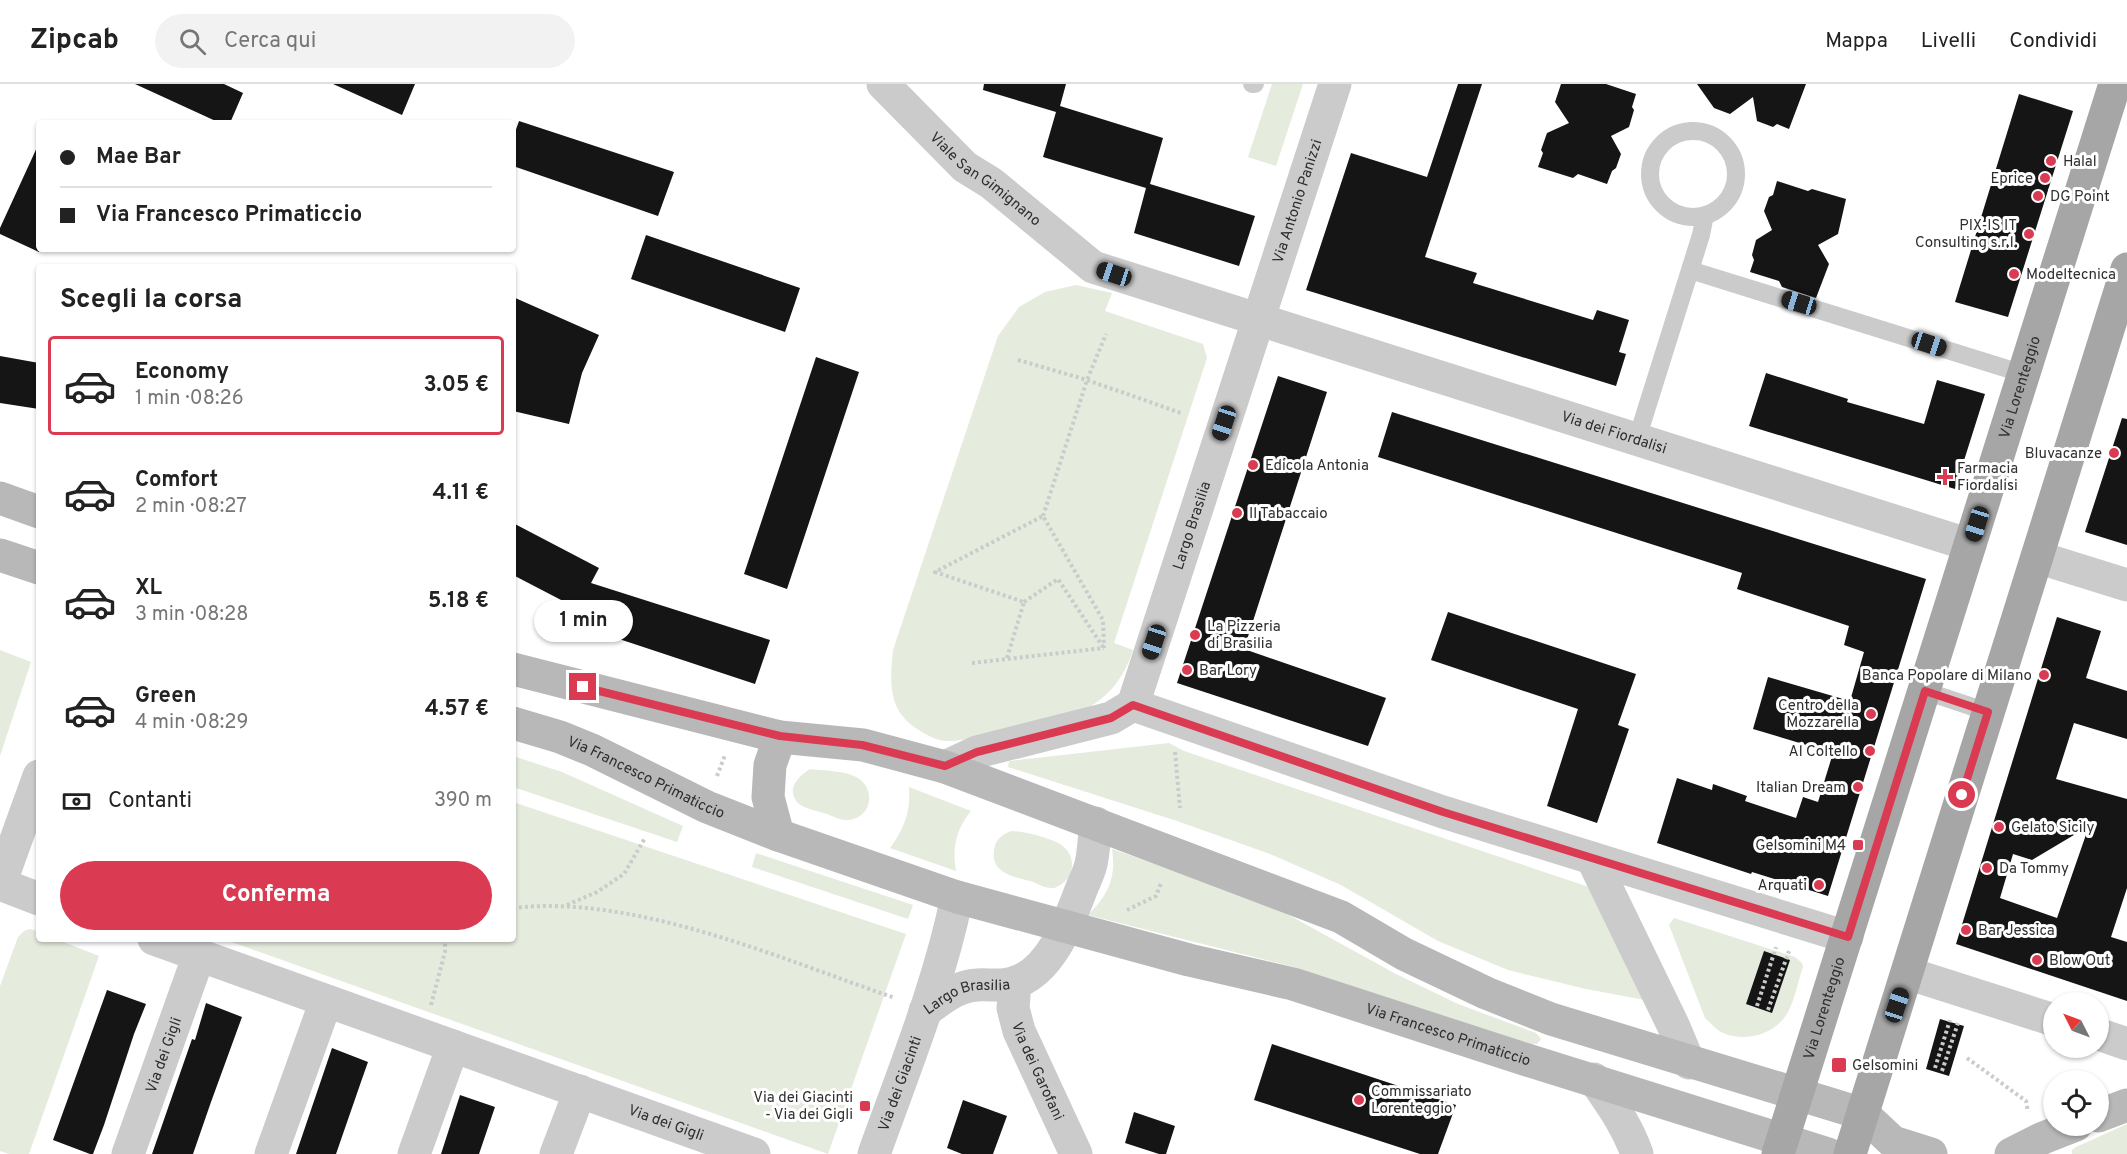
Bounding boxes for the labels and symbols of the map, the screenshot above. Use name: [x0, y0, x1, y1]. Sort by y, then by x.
street label: Viale San Gimignano: [925, 129, 1044, 231]
street label: Via Antonio Panizzi: [1269, 137, 1327, 266]
place label: Halal: [2063, 153, 2097, 172]
marker: Halal: [2044, 154, 2058, 168]
place label: Eprice: [1990, 170, 2033, 189]
marker: Eprice: [2038, 171, 2052, 185]
place label: DG Point: [2050, 188, 2110, 207]
marker: DG Point: [2031, 189, 2045, 203]
place label: PIX-IS IT Consulting s.r.l.: [1915, 217, 2017, 253]
marker: PIX-IS IT Consulting s.r.l.: [2022, 227, 2036, 241]
car: [1094, 260, 1134, 288]
place label: Modeltecnica: [2026, 266, 2116, 285]
marker: Modeltecnica: [2007, 267, 2021, 281]
car: [1779, 289, 1819, 317]
car: [1909, 330, 1949, 358]
street label: Via Lorenteggio: [1996, 334, 2046, 441]
car: [1210, 403, 1238, 443]
street label: Via dei Fiordalisi: [1558, 408, 1669, 459]
place label: Bluvacanze: [2025, 445, 2102, 464]
marker: Bluvacanze: [2107, 446, 2121, 460]
place label: Edicola Antonia: [1265, 457, 1369, 476]
marker: Edicola Antonia: [1246, 458, 1260, 472]
place label: Farmacia Fiordalisi: [1957, 460, 2018, 496]
marker: Farmacia Fiordalisi: [1938, 470, 1952, 484]
street label: Largo Brasilia: [1170, 479, 1216, 573]
car: [1963, 504, 1991, 544]
place label: Il Tabaccaio: [1249, 505, 1328, 524]
marker: Il Tabaccaio: [1230, 506, 1244, 520]
callout: 1 min: [534, 600, 632, 642]
place label: La Pizzeria di Brasilia: [1207, 618, 1281, 654]
car: [1140, 622, 1168, 662]
marker: La Pizzeria di Brasilia: [1188, 628, 1202, 642]
place label: Bar Lory: [1199, 662, 1257, 681]
marker: Bar Lory: [1180, 663, 1194, 677]
place label: Banca Popolare di Milano: [1862, 667, 2032, 686]
marker: Banca Popolare di Milano: [2037, 668, 2051, 682]
route end: [569, 673, 596, 700]
place label: Centro della Mozzarella: [1778, 697, 1859, 733]
marker: Centro della Mozzarella: [1864, 707, 1878, 721]
street label: Via Francesco Primaticcio: [564, 733, 727, 824]
place label: Al Coltello: [1788, 743, 1858, 762]
marker: Al Coltello: [1863, 744, 1877, 758]
place label: Italian Dream: [1756, 779, 1846, 798]
marker: Italian Dream: [1851, 780, 1865, 794]
route start: [1948, 781, 1975, 808]
place label: Gelato Sicily: [2011, 819, 2094, 838]
marker: Gelato Sicily: [1992, 820, 2006, 834]
place label: Gelsomini M4: [1755, 837, 1846, 856]
marker: Gelsomini M4: [1851, 838, 1865, 852]
place label: Da Tommy: [1999, 860, 2069, 879]
marker: Da Tommy: [1980, 861, 1994, 875]
place label: Arquati: [1758, 877, 1807, 896]
marker: Arquati: [1812, 878, 1826, 892]
place label: Bar Jessica: [1978, 922, 2055, 941]
marker: Bar Jessica: [1959, 923, 1973, 937]
place label: Blow Out: [2049, 952, 2110, 971]
marker: Blow Out: [2030, 953, 2044, 967]
street label: Via Lorenteggio: [1800, 955, 1850, 1062]
street label: Largo Brasilia: [920, 976, 1011, 1020]
car: [1883, 985, 1911, 1025]
north arrow: [2043, 992, 2109, 1058]
street label: Via Francesco Primaticcio: [1363, 1000, 1533, 1071]
street label: Via dei Gigli: [142, 1015, 187, 1096]
street label: Via dei Garofani: [1006, 1020, 1067, 1124]
street label: Via dei Giacinti: [875, 1034, 927, 1134]
marker: Gelsomini: [1830, 1056, 1848, 1074]
place label: Gelsomini: [1852, 1057, 1918, 1076]
place label: Commissariato Lorenteggio: [1371, 1083, 1472, 1119]
place label: Via dei Giacinti - Via dei Gigli: [753, 1089, 853, 1125]
marker: Commissariato Lorenteggio: [1352, 1093, 1366, 1107]
marker: Via dei Giacinti - Via dei Gigli: [858, 1099, 872, 1113]
street label: Via dei Gigli: [625, 1102, 706, 1146]

